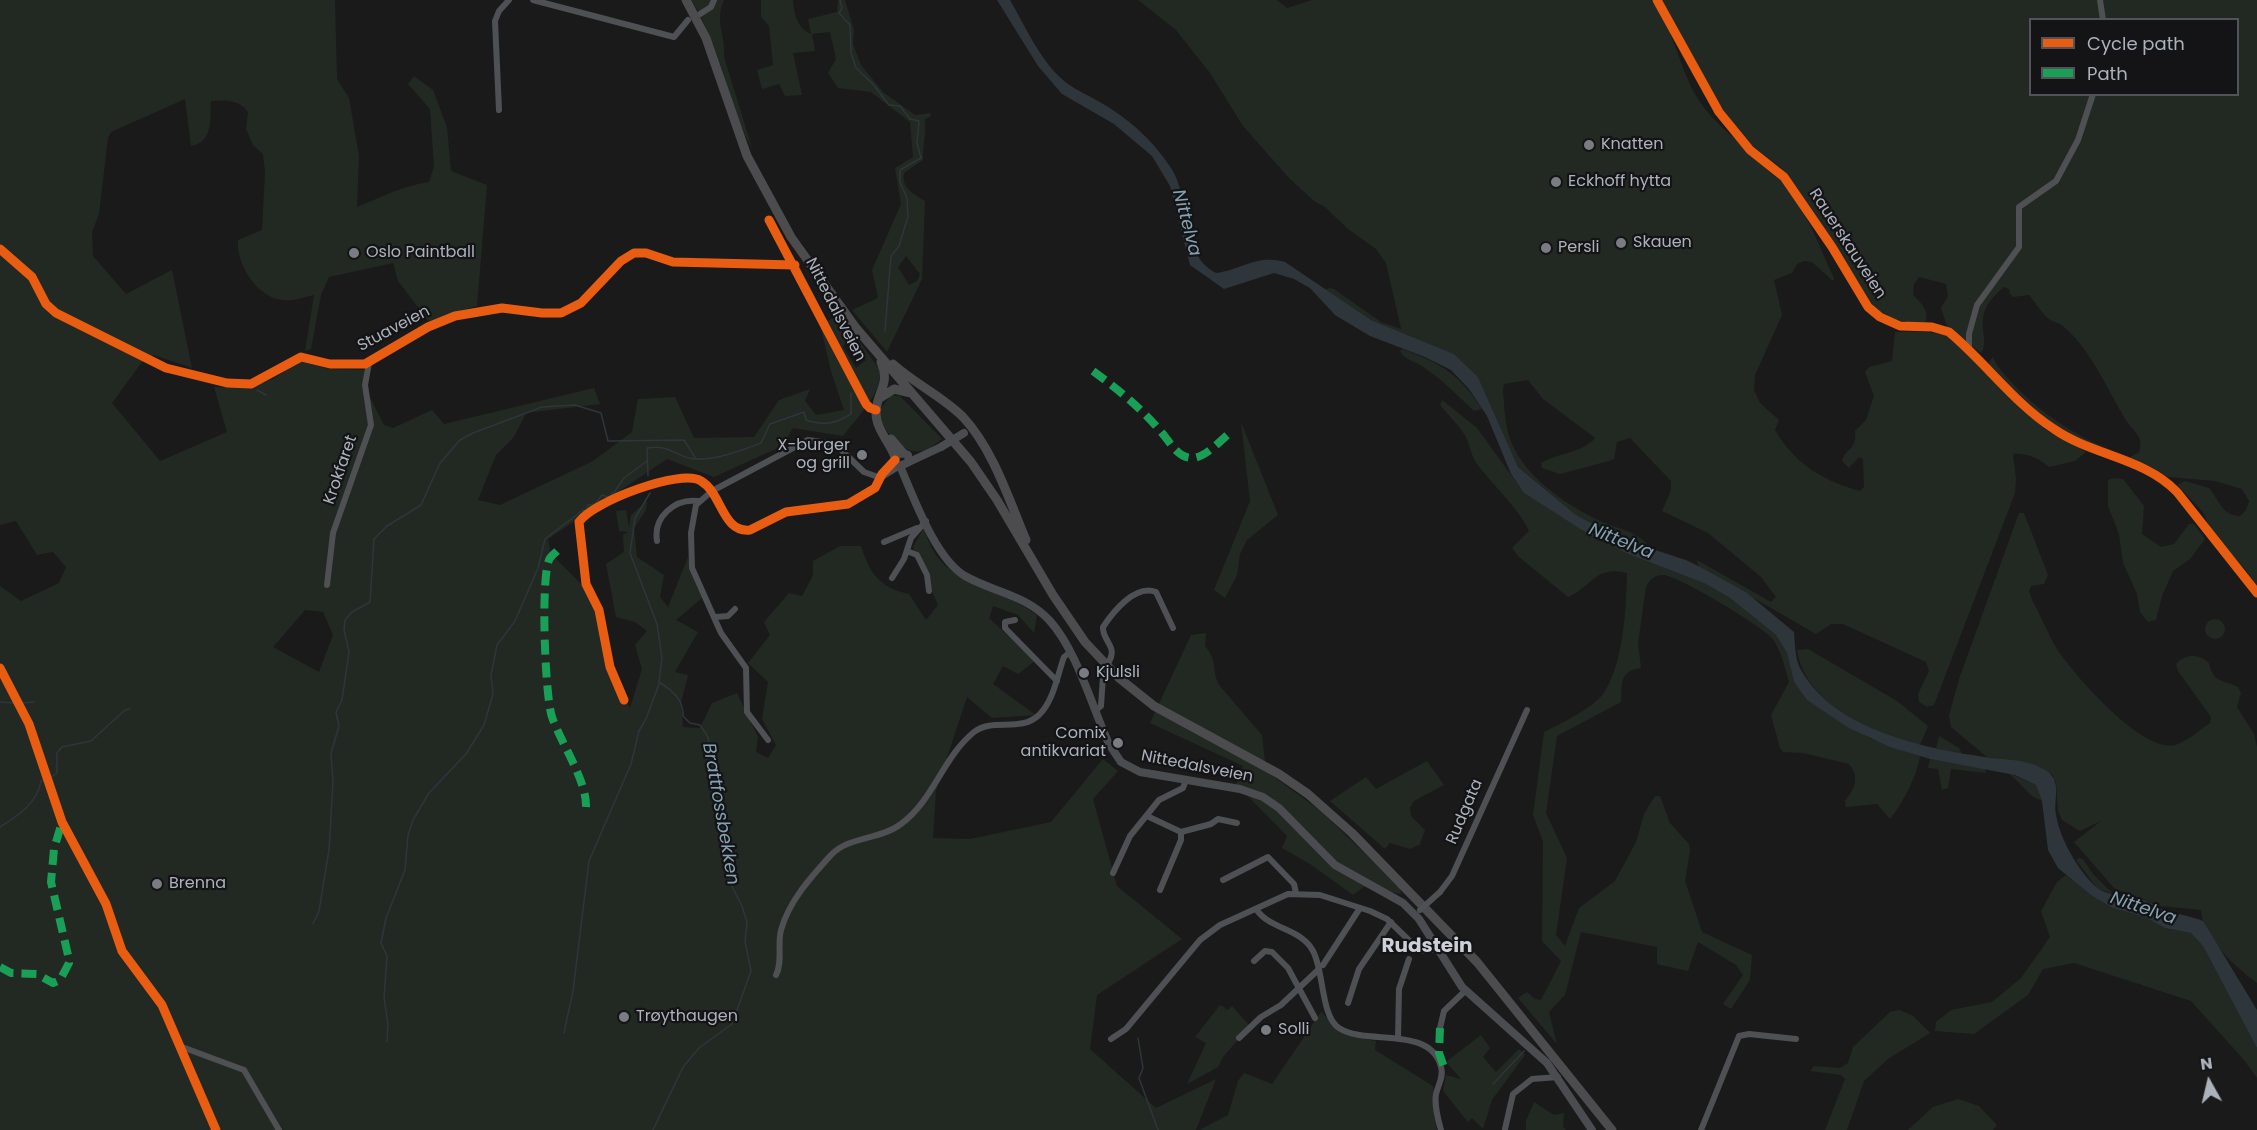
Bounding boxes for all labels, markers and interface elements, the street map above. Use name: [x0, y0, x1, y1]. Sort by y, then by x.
legend: [2029, 18, 2239, 96]
text: Cycle path: [2087, 31, 2185, 56]
text: Path: [2087, 61, 2128, 86]
place label: Knatten: [1601, 135, 1663, 155]
marker: Knatten: [1582, 138, 1596, 152]
place label: Eckhoff hytta: [1568, 172, 1671, 192]
marker: Eckhoff hytta: [1549, 175, 1563, 189]
street label: Rauerskauveien: [1804, 185, 1890, 303]
water label: Nittelva: [1167, 187, 1205, 259]
place label: Skauen: [1633, 233, 1692, 253]
marker: Skauen: [1614, 236, 1628, 250]
place label: Persli: [1558, 238, 1599, 258]
marker: Persli: [1539, 241, 1553, 255]
place label: Oslo Paintball: [366, 243, 475, 263]
marker: Oslo Paintball: [347, 246, 361, 260]
street label: Nittedalsveien: [801, 255, 869, 365]
street label: Stuaveien: [355, 302, 433, 356]
street label: Krokfaret: [320, 433, 362, 507]
place label: X-burger og grill: [778, 436, 850, 474]
marker: X-burger og grill: [855, 448, 869, 462]
water label: Nittelva: [1585, 519, 1657, 565]
place label: Kjulsli: [1096, 663, 1140, 683]
marker: Kjulsli: [1077, 666, 1091, 680]
place label: Comix antikvariat: [1021, 724, 1106, 762]
marker: Comix antikvariat: [1111, 736, 1125, 750]
water label: Brattfossbekken: [697, 741, 743, 887]
street label: Nittedalsveien: [1139, 747, 1255, 787]
street label: Rudgata: [1443, 776, 1487, 848]
place label: Brenna: [169, 874, 226, 894]
marker: Brenna: [150, 877, 164, 891]
water label: Nittelva: [2107, 888, 2179, 930]
district label: Rudstein: [1381, 935, 1473, 959]
place label: Trøythaugen: [636, 1007, 738, 1027]
marker: Trøythaugen: [617, 1010, 631, 1024]
place label: Solli: [1278, 1020, 1309, 1040]
marker: Solli: [1259, 1023, 1273, 1037]
text: N: [2199, 1051, 2214, 1076]
north arrow: [2179, 1052, 2239, 1112]

